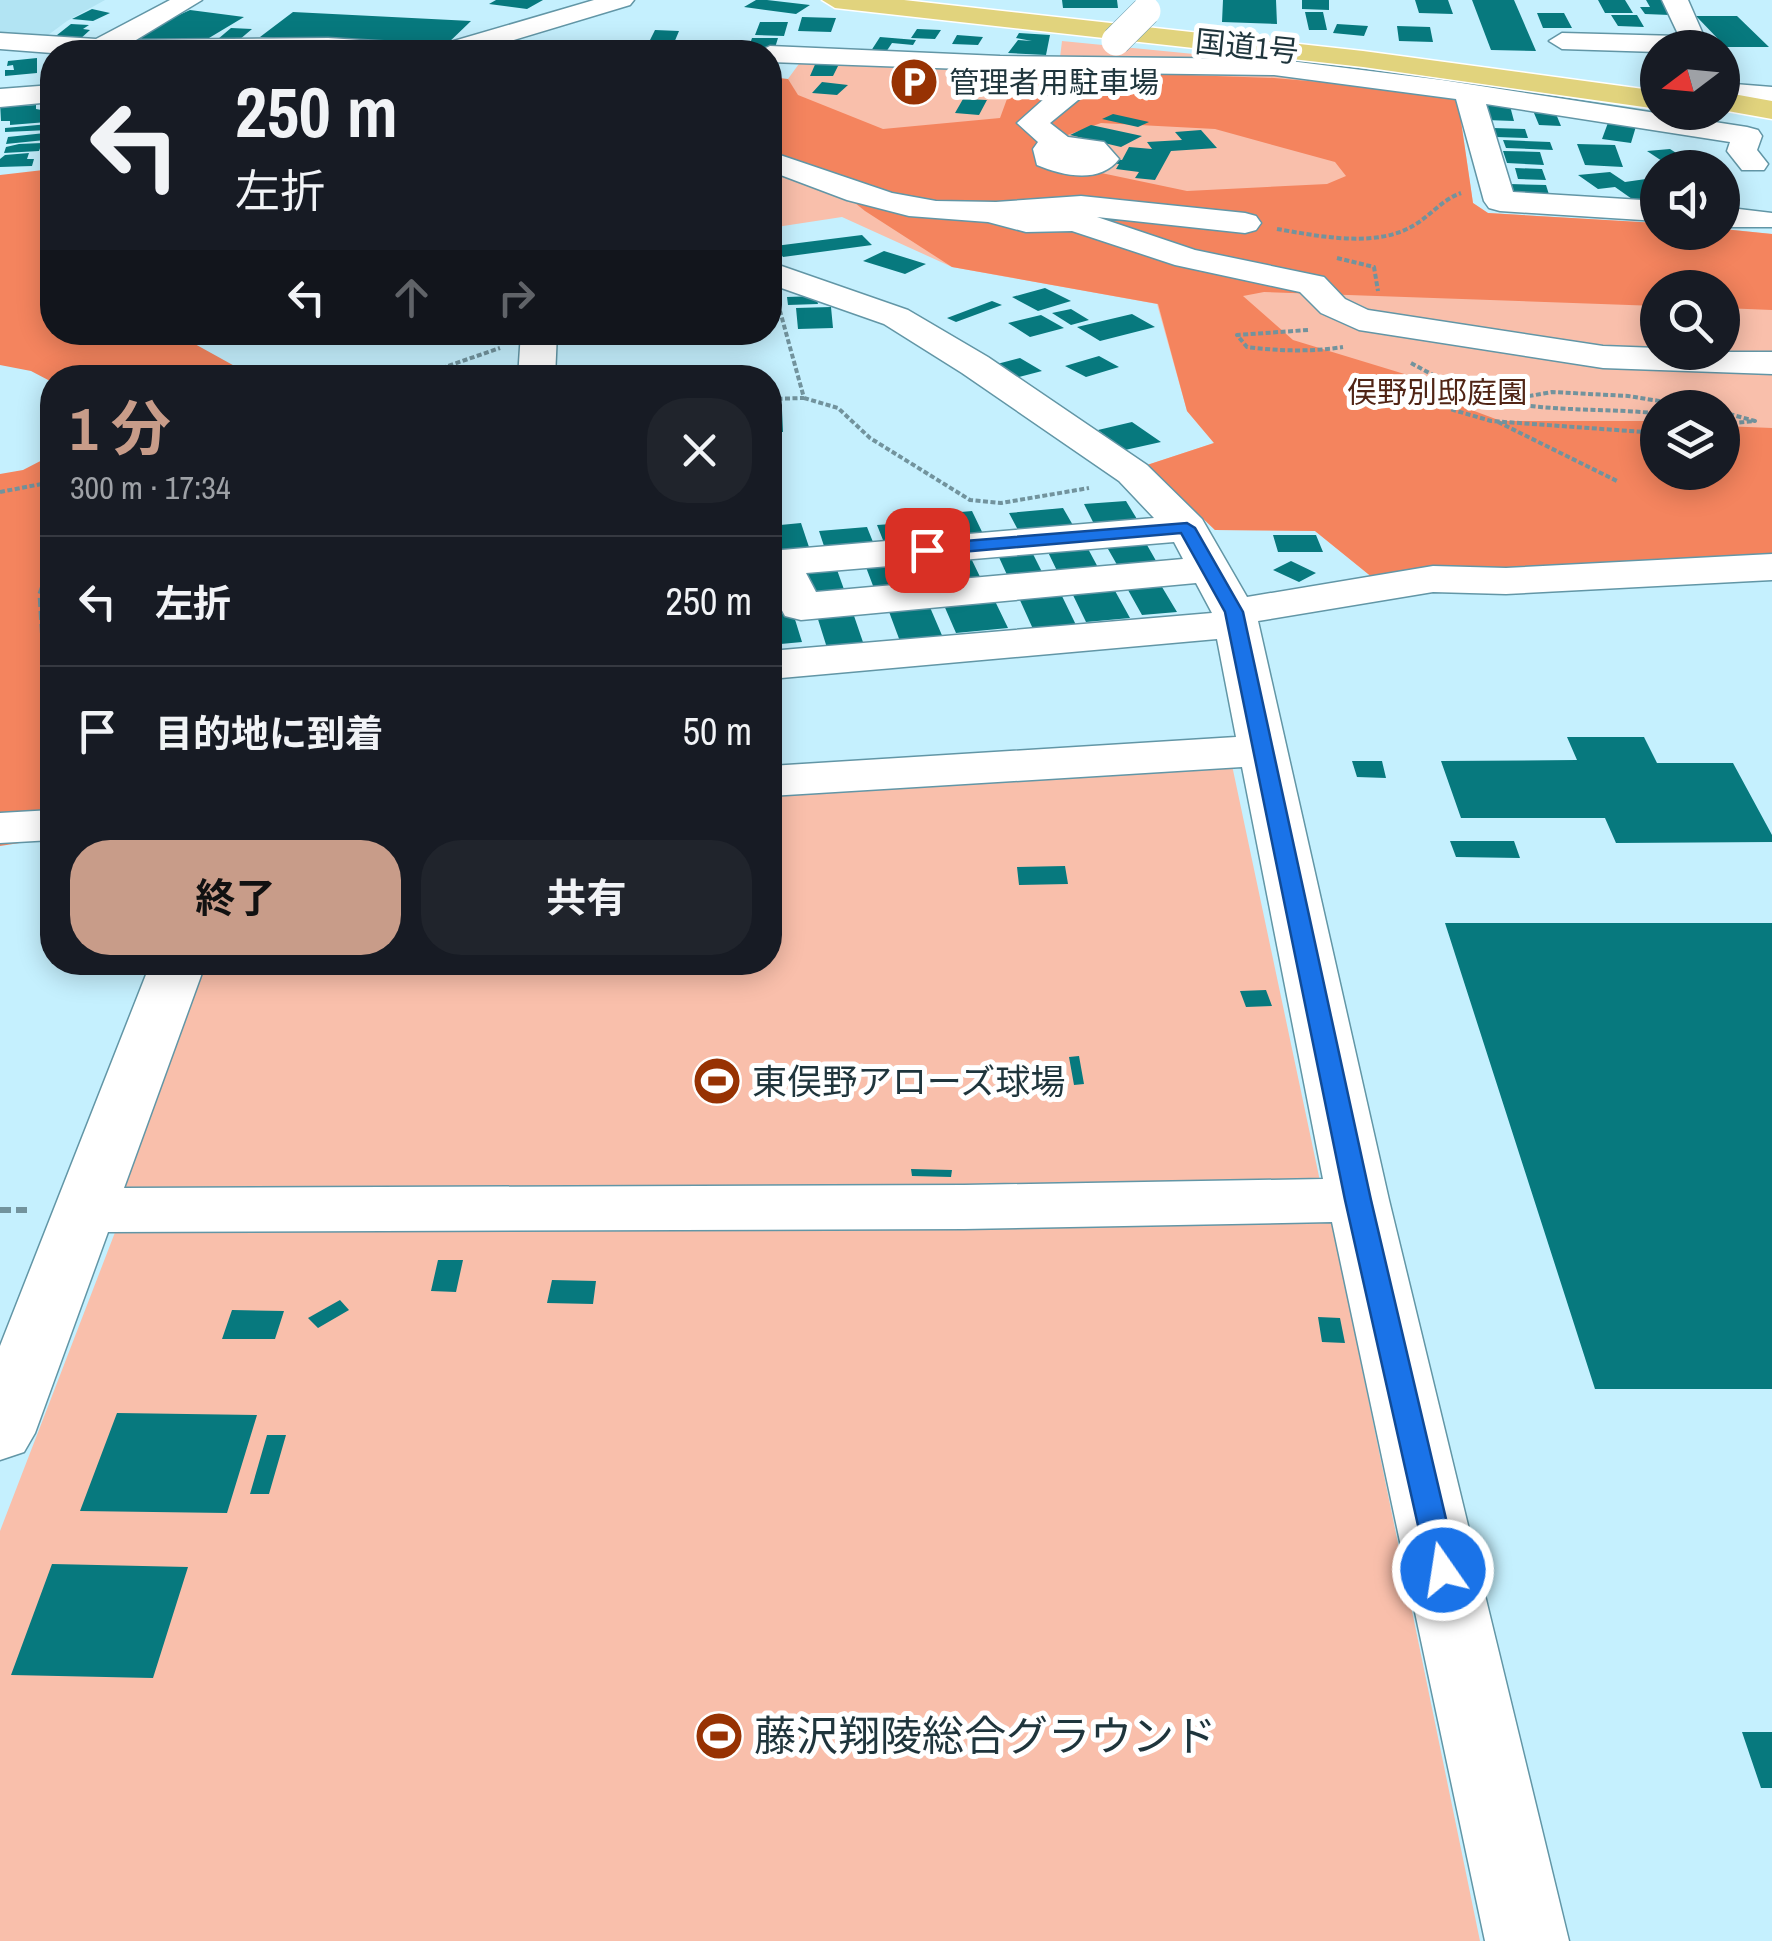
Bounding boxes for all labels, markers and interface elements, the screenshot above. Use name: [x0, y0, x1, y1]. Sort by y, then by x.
street label: 国道1号: [1193, 21, 1301, 71]
north arrow: [1640, 30, 1740, 130]
map controls: [1640, 30, 1740, 490]
parking icon: 管理者用駐車場: [888, 56, 940, 108]
place label: 管理者用駐車場: [949, 62, 1159, 102]
text: 250 m: [235, 65, 398, 159]
icon: left: [70, 80, 200, 210]
button: sound: [1640, 150, 1740, 250]
text: 左折: [235, 160, 325, 221]
icon: left: [279, 270, 334, 325]
icon: ahead: [384, 270, 439, 325]
icon: right: [489, 270, 544, 325]
button: search: [1640, 270, 1740, 370]
park label: 俣野別邸庭園: [1347, 372, 1527, 412]
text: 1 分: [70, 388, 171, 469]
button: layers: [1640, 390, 1740, 490]
button: close: [647, 398, 752, 503]
text: 300 m · 17:34: [70, 466, 230, 509]
pin: [885, 508, 970, 593]
icon: arrive: [900, 523, 955, 578]
icon: left: [70, 574, 125, 629]
text: 250 m: [665, 576, 752, 627]
text: 左折: [155, 578, 231, 629]
icon: arrive: [70, 704, 125, 759]
text: 50 m: [683, 706, 752, 757]
text: 目的地に到着: [155, 708, 383, 759]
button: 終了: [70, 840, 401, 955]
button: 共有: [421, 840, 752, 955]
sports icon: 東俣野アローズ球場: [691, 1055, 743, 1107]
place label: 東俣野アローズ球場: [752, 1058, 1065, 1105]
position arrow: [1391, 1518, 1495, 1622]
place label: 藤沢翔陵総合グラウンド: [754, 1708, 1216, 1764]
sports icon: 藤沢翔陵総合グラウンド: [693, 1710, 745, 1762]

